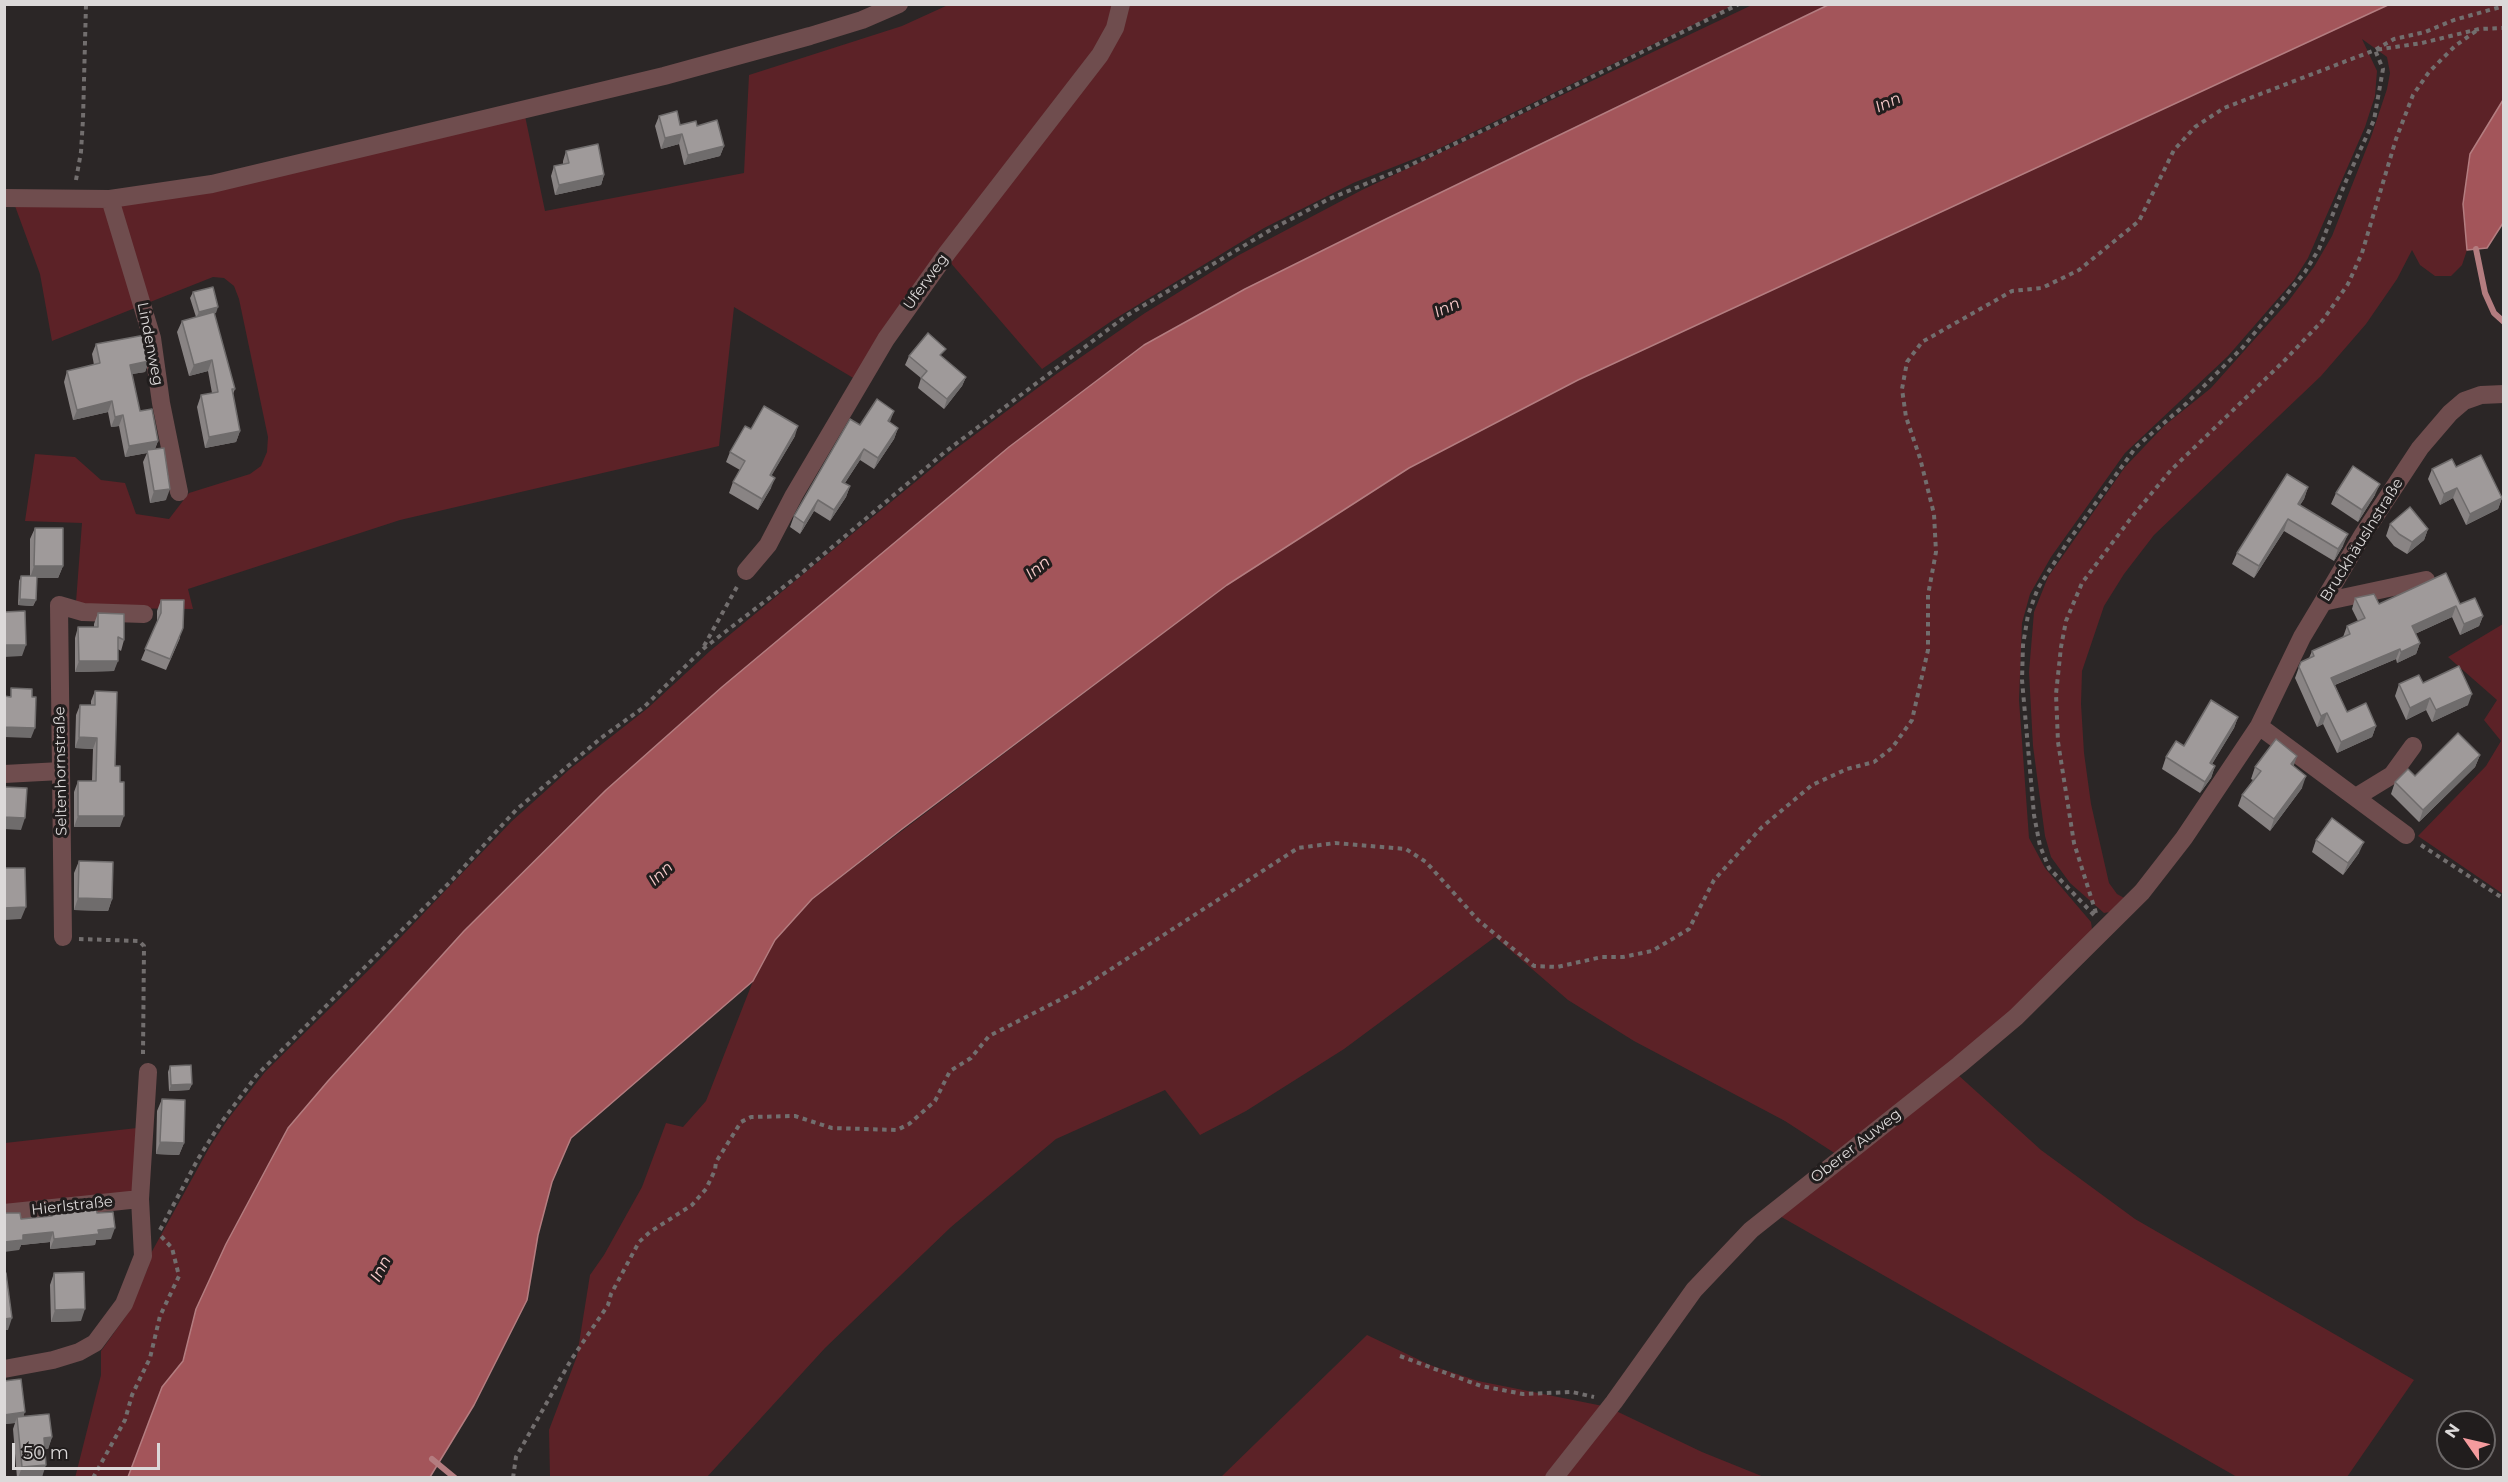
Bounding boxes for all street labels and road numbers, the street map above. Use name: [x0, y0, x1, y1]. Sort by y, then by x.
street label: Uferweg: [900, 251, 952, 313]
street label: Lindenweg: [133, 301, 167, 387]
street label: Bruckhäuslnstraße: [2317, 475, 2407, 605]
street label: Seltenhornstraße: [51, 706, 71, 836]
street label: Oberer Auweg: [1807, 1105, 1905, 1187]
street label: Hierlstraße: [30, 1193, 114, 1219]

